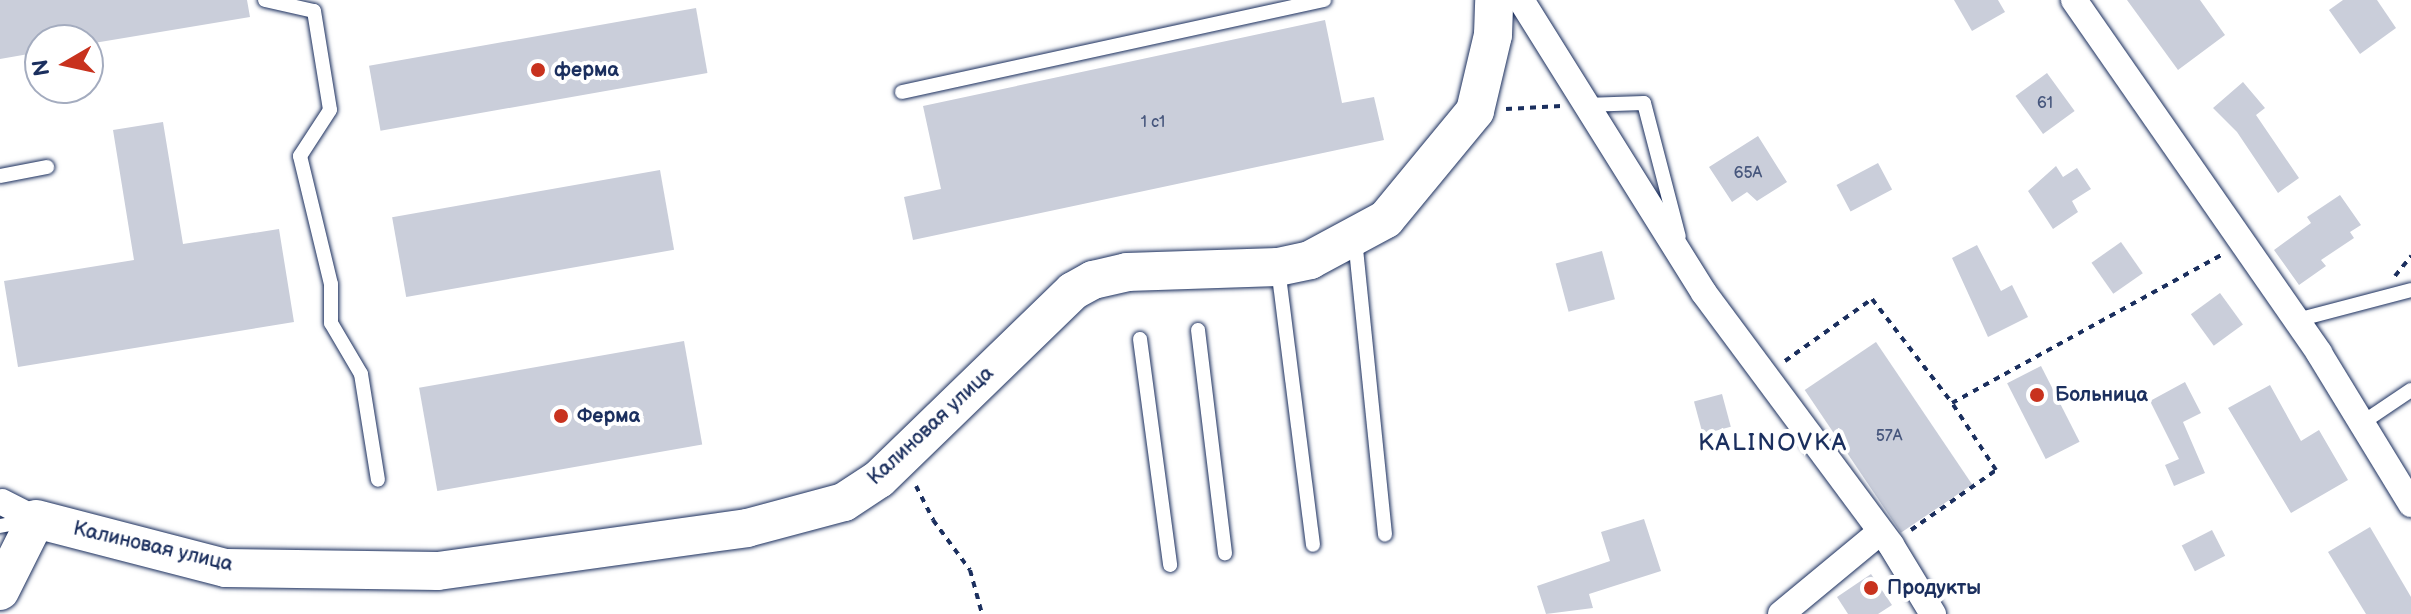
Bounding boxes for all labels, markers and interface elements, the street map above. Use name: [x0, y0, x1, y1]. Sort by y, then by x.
north arrow: [24, 24, 104, 104]
text: N: [27, 57, 56, 78]
place label: ферма: [554, 58, 619, 82]
marker: ферма: [529, 61, 547, 79]
house number: 61: [2037, 94, 2053, 114]
house number: 1 с1: [1141, 113, 1165, 133]
house number: 65А: [1734, 164, 1762, 184]
street label: Калиновая улица: [863, 362, 999, 490]
place label: Больница: [2055, 383, 2148, 407]
marker: Больница: [2026, 384, 2048, 406]
place label: Ферма: [577, 404, 640, 428]
marker: Ферма: [552, 407, 570, 425]
house number: 57А: [1876, 427, 1902, 447]
district label: KALINOVKA: [1698, 429, 1848, 457]
street label: Калиновая улица: [71, 517, 235, 577]
place label: Продукты: [1887, 576, 1981, 600]
marker: Продукты: [1862, 579, 1880, 597]

